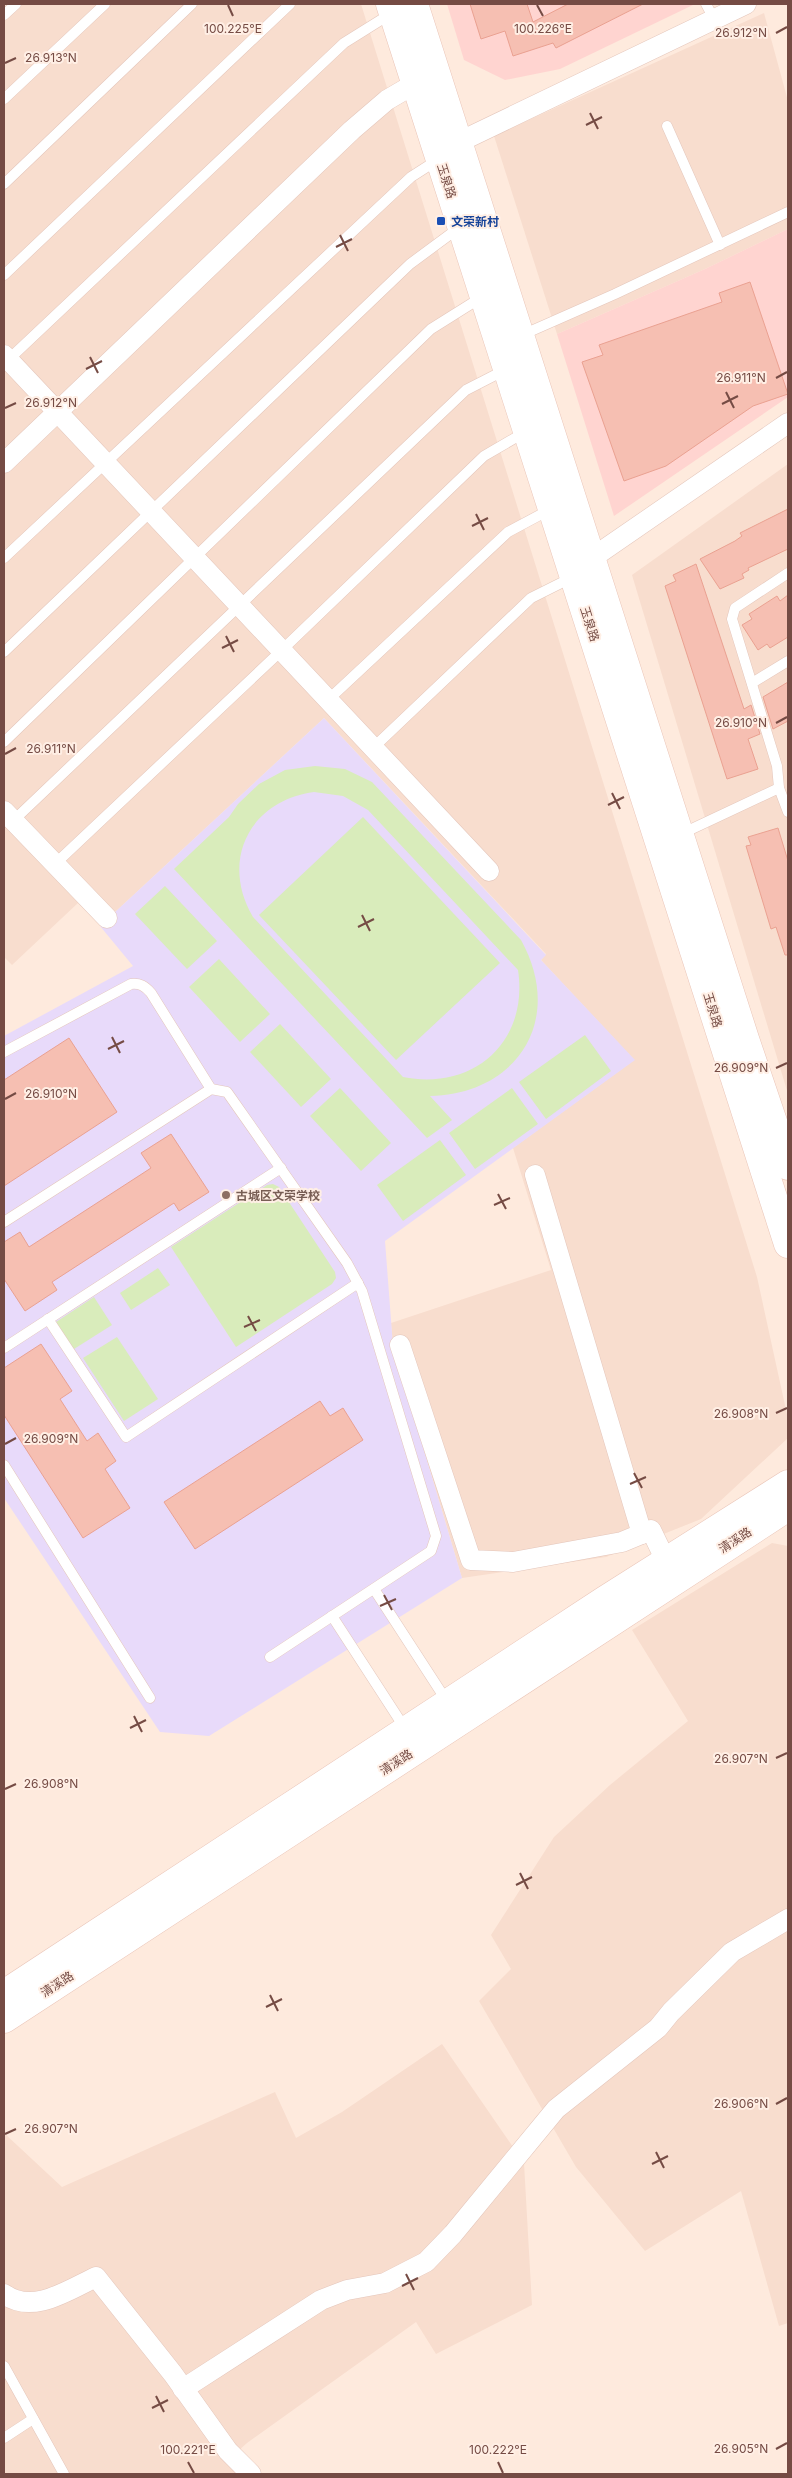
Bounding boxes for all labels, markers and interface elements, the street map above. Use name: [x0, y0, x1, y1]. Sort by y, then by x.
text: 100.225°E: [204, 21, 262, 36]
text: 100.226°E: [514, 21, 572, 36]
text: 26.912°N: [715, 25, 767, 40]
text: 26.913°N: [25, 50, 77, 65]
street label: 玉泉路: [434, 162, 460, 200]
place label: 文荣新村: [451, 214, 499, 229]
marker: 文荣新村: [435, 215, 447, 227]
text: 26.911°N: [716, 370, 766, 385]
text: 26.912°N: [25, 395, 77, 410]
street label: 玉泉路: [577, 605, 603, 643]
text: 26.910°N: [715, 715, 767, 730]
text: 26.911°N: [26, 741, 76, 756]
street label: 玉泉路: [701, 991, 725, 1029]
text: 26.909°N: [714, 1060, 768, 1075]
text: 26.910°N: [25, 1086, 77, 1101]
place label: 古城区文荣学校: [236, 1188, 320, 1203]
marker: 古城区文荣学校: [220, 1189, 232, 1201]
text: 26.908°N: [714, 1406, 768, 1421]
text: 26.909°N: [24, 1431, 78, 1446]
street label: 清溪路: [716, 1524, 754, 1556]
street label: 清溪路: [377, 1746, 415, 1778]
text: 26.907°N: [714, 1751, 768, 1766]
text: 26.908°N: [24, 1776, 78, 1791]
street label: 清溪路: [38, 1968, 76, 2000]
text: 26.906°N: [714, 2096, 768, 2111]
text: 26.907°N: [24, 2121, 78, 2136]
text: 26.905°N: [714, 2441, 768, 2456]
text: 100.221°E: [160, 2442, 216, 2457]
text: 100.222°E: [469, 2442, 527, 2457]

